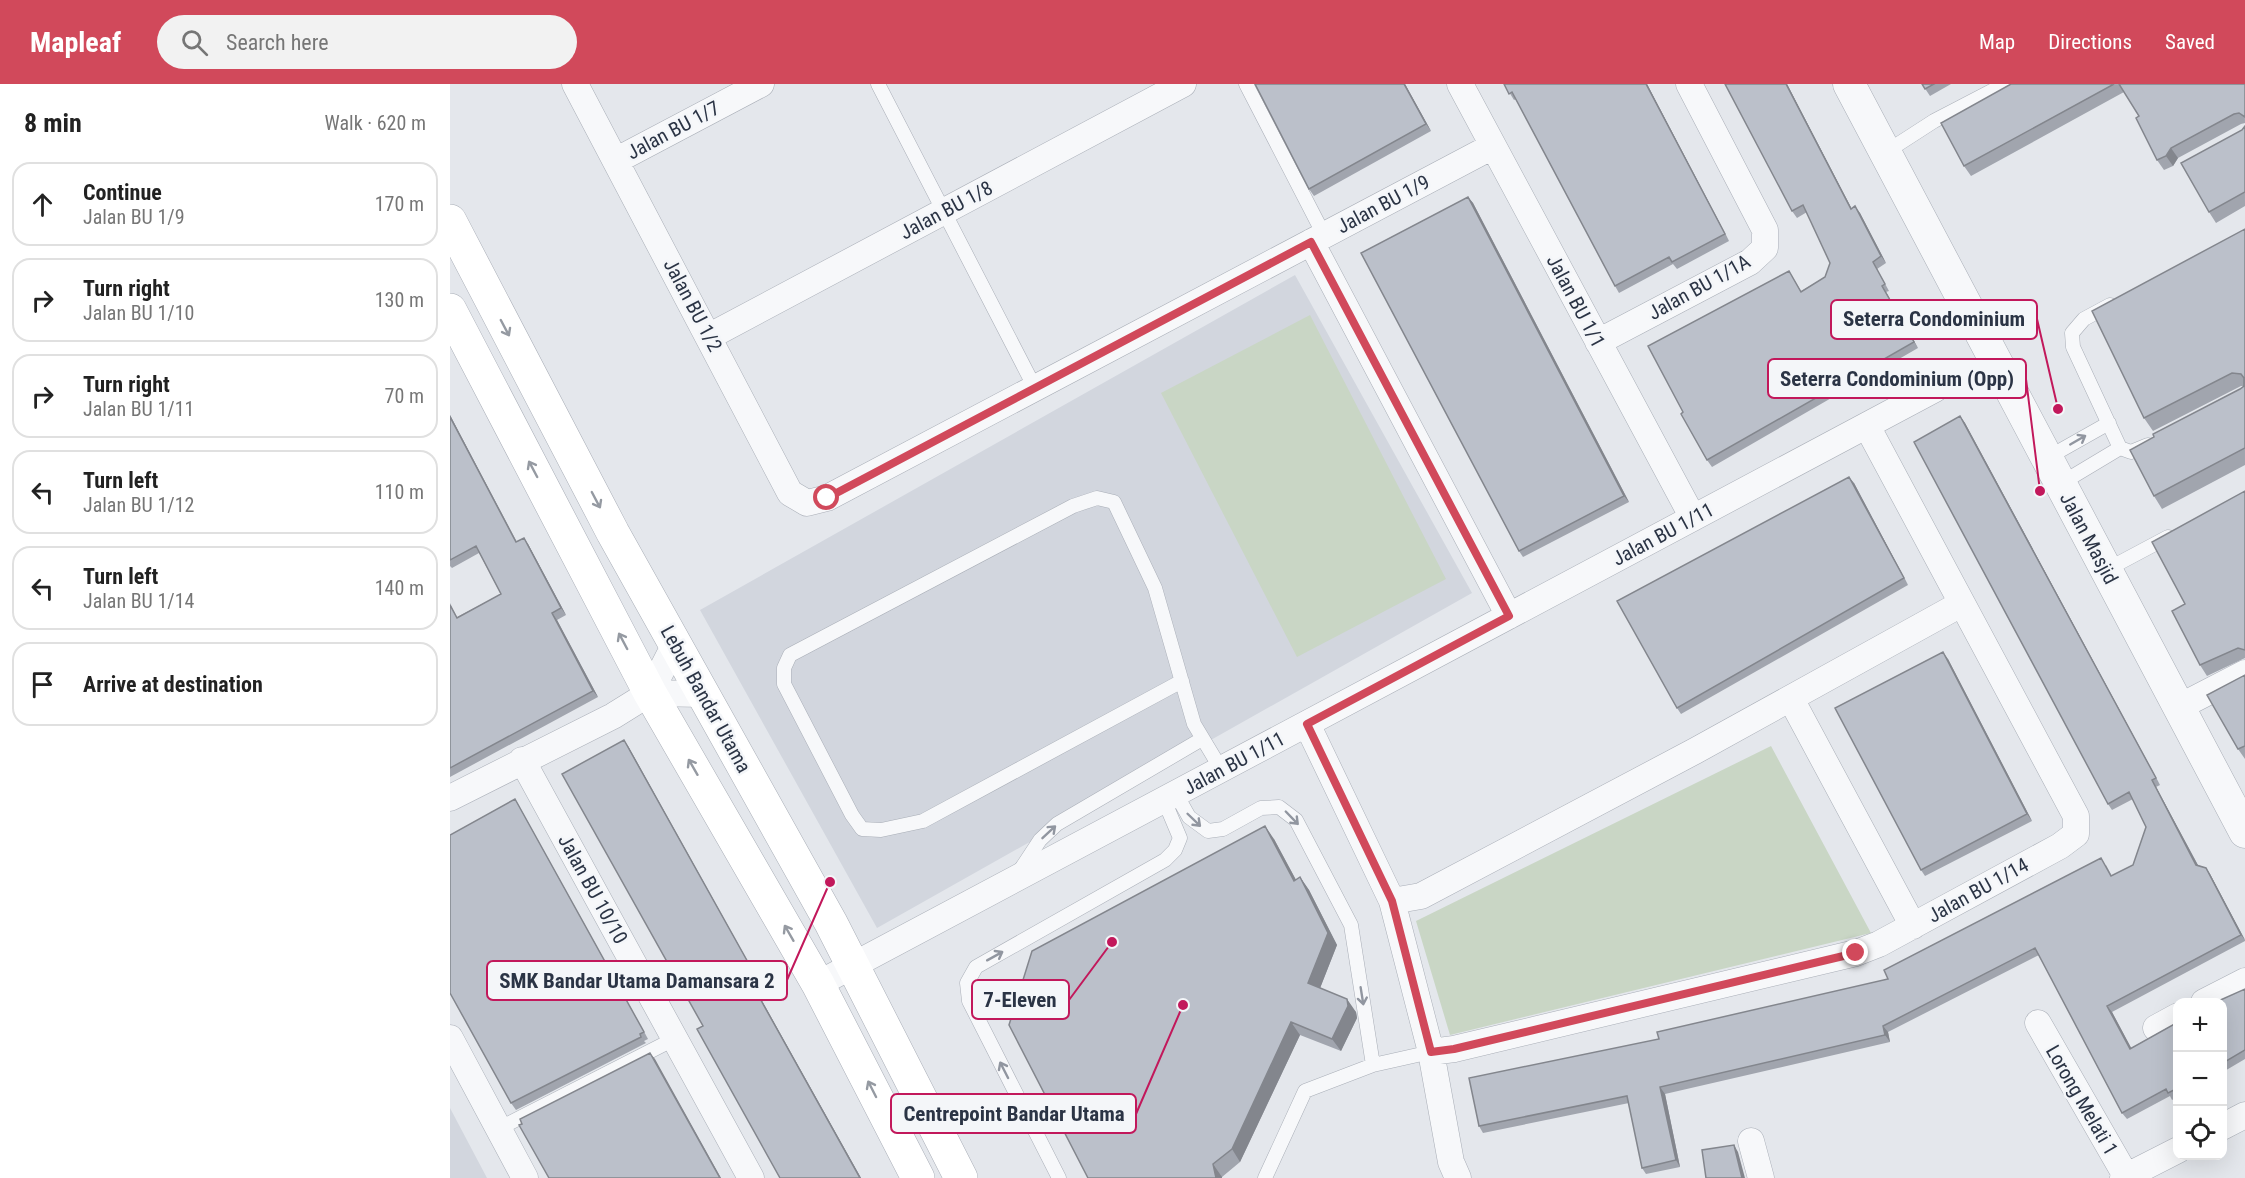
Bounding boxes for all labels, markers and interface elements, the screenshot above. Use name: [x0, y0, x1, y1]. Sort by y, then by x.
search box: [157, 15, 577, 69]
text: Mapleaf: [30, 26, 121, 59]
icon: search: [178, 26, 211, 59]
text: Search here: [226, 30, 328, 55]
text: Map: [1979, 30, 2015, 54]
text: Directions: [2048, 30, 2132, 54]
text: Saved: [2165, 30, 2215, 54]
street label: Jalan BU 1/7: [623, 96, 723, 164]
text: 8 min: [24, 108, 82, 138]
text: Walk · 620 m: [325, 111, 426, 135]
street label: Jalan BU 1/9: [1333, 170, 1433, 238]
street label: Jalan BU 1/8: [896, 176, 996, 244]
text: Continue: [83, 180, 162, 205]
icon: ahead: [26, 188, 59, 221]
text: 170 m: [375, 192, 424, 216]
text: Jalan BU 1/9: [83, 205, 185, 229]
street label: Jalan BU 1/1A: [1644, 249, 1755, 325]
street label: Jalan BU 1/1: [1542, 251, 1610, 351]
street label: Jalan BU 1/2: [659, 255, 728, 356]
text: Turn right: [83, 276, 170, 301]
icon: right: [26, 284, 59, 317]
text: 130 m: [375, 288, 424, 312]
callout: Seterra Condominium: [1831, 300, 2037, 339]
text: Jalan BU 1/10: [83, 301, 194, 325]
text: Seterra Condominium: [1843, 307, 2025, 331]
one-way arrow: [500, 318, 511, 336]
callout: Seterra Condominium (Opp): [1768, 359, 2026, 398]
text: Seterra Condominium (Opp): [1780, 367, 2014, 391]
text: Turn right: [83, 372, 170, 397]
icon: right: [26, 380, 59, 413]
text: 70 m: [385, 384, 424, 408]
text: Jalan BU 1/11: [83, 397, 194, 421]
one-way arrow: [2069, 434, 2086, 446]
one-way arrow: [527, 460, 538, 478]
text: Turn left: [83, 468, 158, 493]
icon: left: [26, 476, 59, 509]
text: 110 m: [375, 480, 424, 504]
route start: [813, 484, 839, 510]
street label: Jalan Masjid: [2055, 488, 2123, 588]
one-way arrow: [590, 491, 602, 508]
text: Jalan BU 1/12: [83, 493, 194, 517]
street label: Jalan BU 1/11: [1608, 497, 1718, 571]
text: Turn left: [83, 564, 158, 589]
icon: left: [26, 572, 59, 605]
text: 140 m: [375, 576, 424, 600]
text: Jalan BU 1/14: [83, 589, 194, 613]
street label: Lebuh Bandar Utama: [656, 621, 756, 777]
one-way arrow: [617, 633, 628, 651]
icon: arrive: [26, 668, 59, 701]
text: Arrive at destination: [83, 672, 263, 697]
street label: Jalan BU 1/11: [1179, 726, 1289, 800]
one-way arrow: [686, 759, 698, 776]
one-way arrow: [1284, 811, 1299, 825]
one-way arrow: [1187, 813, 1201, 828]
one-way arrow: [1041, 825, 1056, 839]
street label: Jalan BU 10/10: [553, 830, 633, 948]
street label: Jalan BU 1/14: [1923, 852, 2033, 928]
one-way arrow: [783, 925, 795, 942]
route end: [1842, 939, 1868, 965]
one-way arrow: [986, 950, 1003, 962]
callout: SMK Bandar Utama Damansara 2: [487, 961, 787, 1000]
text: SMK Bandar Utama Damansara 2: [499, 969, 775, 993]
callout: 7-Eleven: [972, 980, 1069, 1019]
one-way arrow: [1357, 986, 1368, 1005]
text: 7-Eleven: [983, 988, 1057, 1012]
map controls: [2173, 998, 2227, 1160]
button: +: [2173, 998, 2227, 1052]
street label: Lorong Melati 1: [2041, 1041, 2123, 1159]
button: −: [2173, 1052, 2227, 1106]
one-way arrow: [998, 1061, 1010, 1079]
one-way arrow: [866, 1080, 877, 1098]
callout: Centrepoint Bandar Utama: [891, 1094, 1136, 1133]
text: Centrepoint Bandar Utama: [903, 1102, 1125, 1126]
button: locate: [2173, 1106, 2227, 1160]

